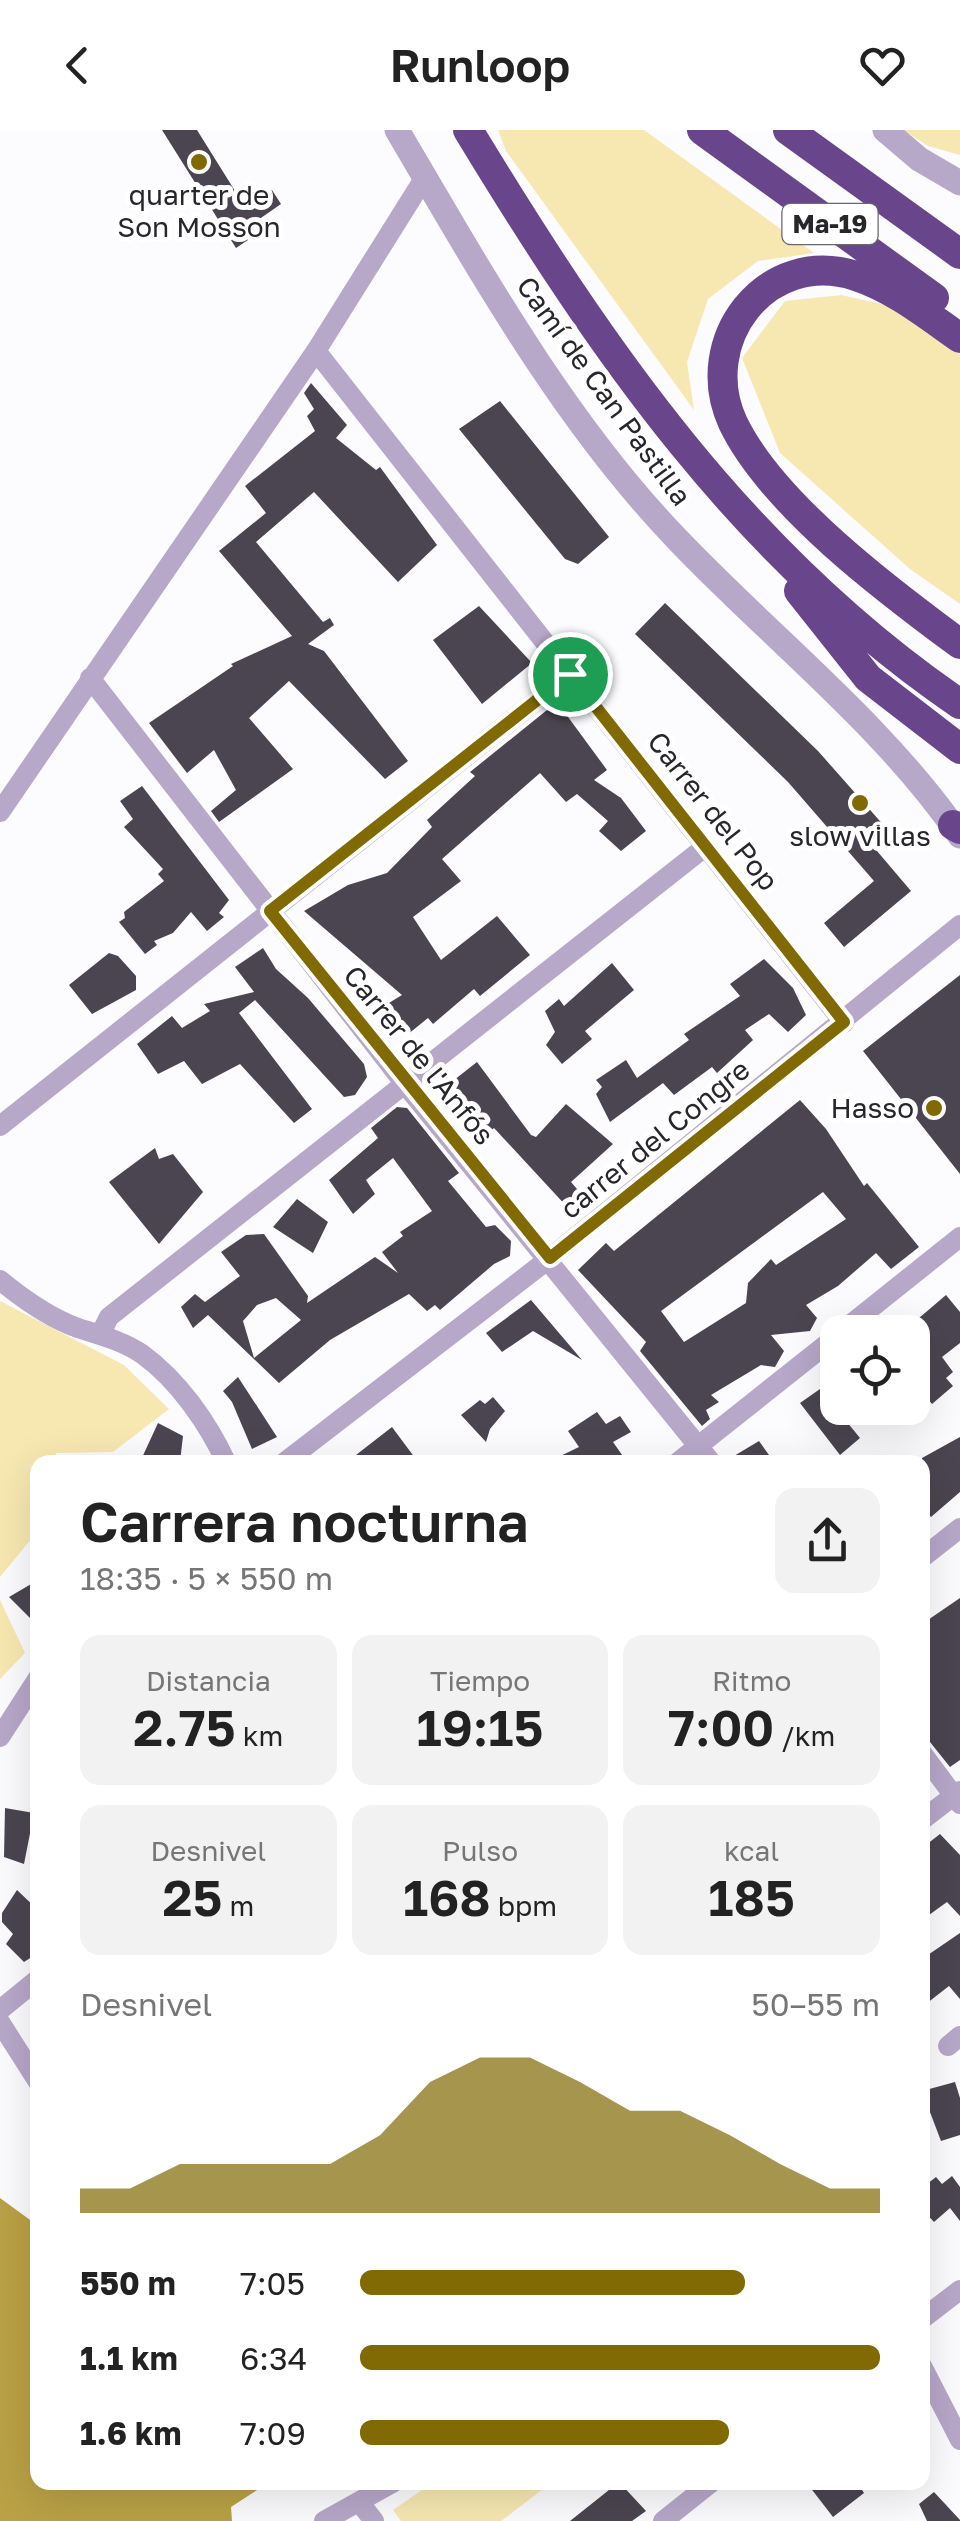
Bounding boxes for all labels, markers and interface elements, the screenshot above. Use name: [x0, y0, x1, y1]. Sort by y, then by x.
icon: back: [50, 38, 105, 93]
text: Runloop: [390, 38, 570, 92]
icon: heart: [855, 38, 910, 93]
marker: quarter de Son Mosson: [188, 151, 210, 173]
place label: quarter de Son Mosson: [117, 178, 281, 243]
road number: Ma-19: [782, 204, 878, 244]
street label: Camí de Can Pastilla: [510, 270, 699, 512]
pin: [528, 632, 613, 717]
icon: arrive: [543, 647, 598, 702]
street label: Carrer del Pop: [641, 725, 786, 897]
marker: slow villas: [849, 792, 871, 814]
place label: slow villas: [789, 819, 931, 852]
street label: Carrer de l'Anfós: [337, 959, 502, 1151]
street label: carrer del Congre: [554, 1052, 756, 1225]
place label: Hasso: [830, 1091, 914, 1124]
marker: Hasso: [923, 1097, 945, 1119]
map controls: [820, 1315, 930, 1425]
button: locate: [820, 1315, 930, 1425]
text: Carrera nocturna: [80, 1488, 529, 1554]
button: share: [775, 1488, 880, 1593]
text: 18:35 · 5 × 550 m: [80, 1559, 333, 1597]
text: Distancia: [146, 1664, 271, 1697]
text: Tiempo: [430, 1664, 530, 1697]
text: Ritmo: [712, 1664, 791, 1697]
text: 2.75: [133, 1697, 236, 1757]
text: 19:15: [416, 1697, 544, 1757]
text: 7:00: [668, 1697, 774, 1757]
text: km: [236, 1719, 283, 1752]
text: /km: [774, 1719, 835, 1752]
text: Desnivel: [150, 1834, 266, 1867]
text: Pulso: [442, 1834, 518, 1867]
text: kcal: [724, 1834, 779, 1867]
text: 25: [162, 1867, 222, 1927]
text: 168: [403, 1867, 491, 1927]
text: 185: [708, 1867, 795, 1927]
text: m: [222, 1889, 254, 1922]
text: bpm: [491, 1889, 557, 1922]
text: Desnivel: [80, 1985, 212, 2023]
text: 50–55 m: [751, 1985, 880, 2023]
text: 550 m: [80, 2264, 176, 2302]
text: 7:05: [240, 2264, 305, 2302]
text: 1.1 km: [80, 2339, 178, 2377]
text: 6:34: [240, 2339, 307, 2377]
text: 1.6 km: [80, 2414, 182, 2452]
text: 7:09: [240, 2414, 306, 2452]

